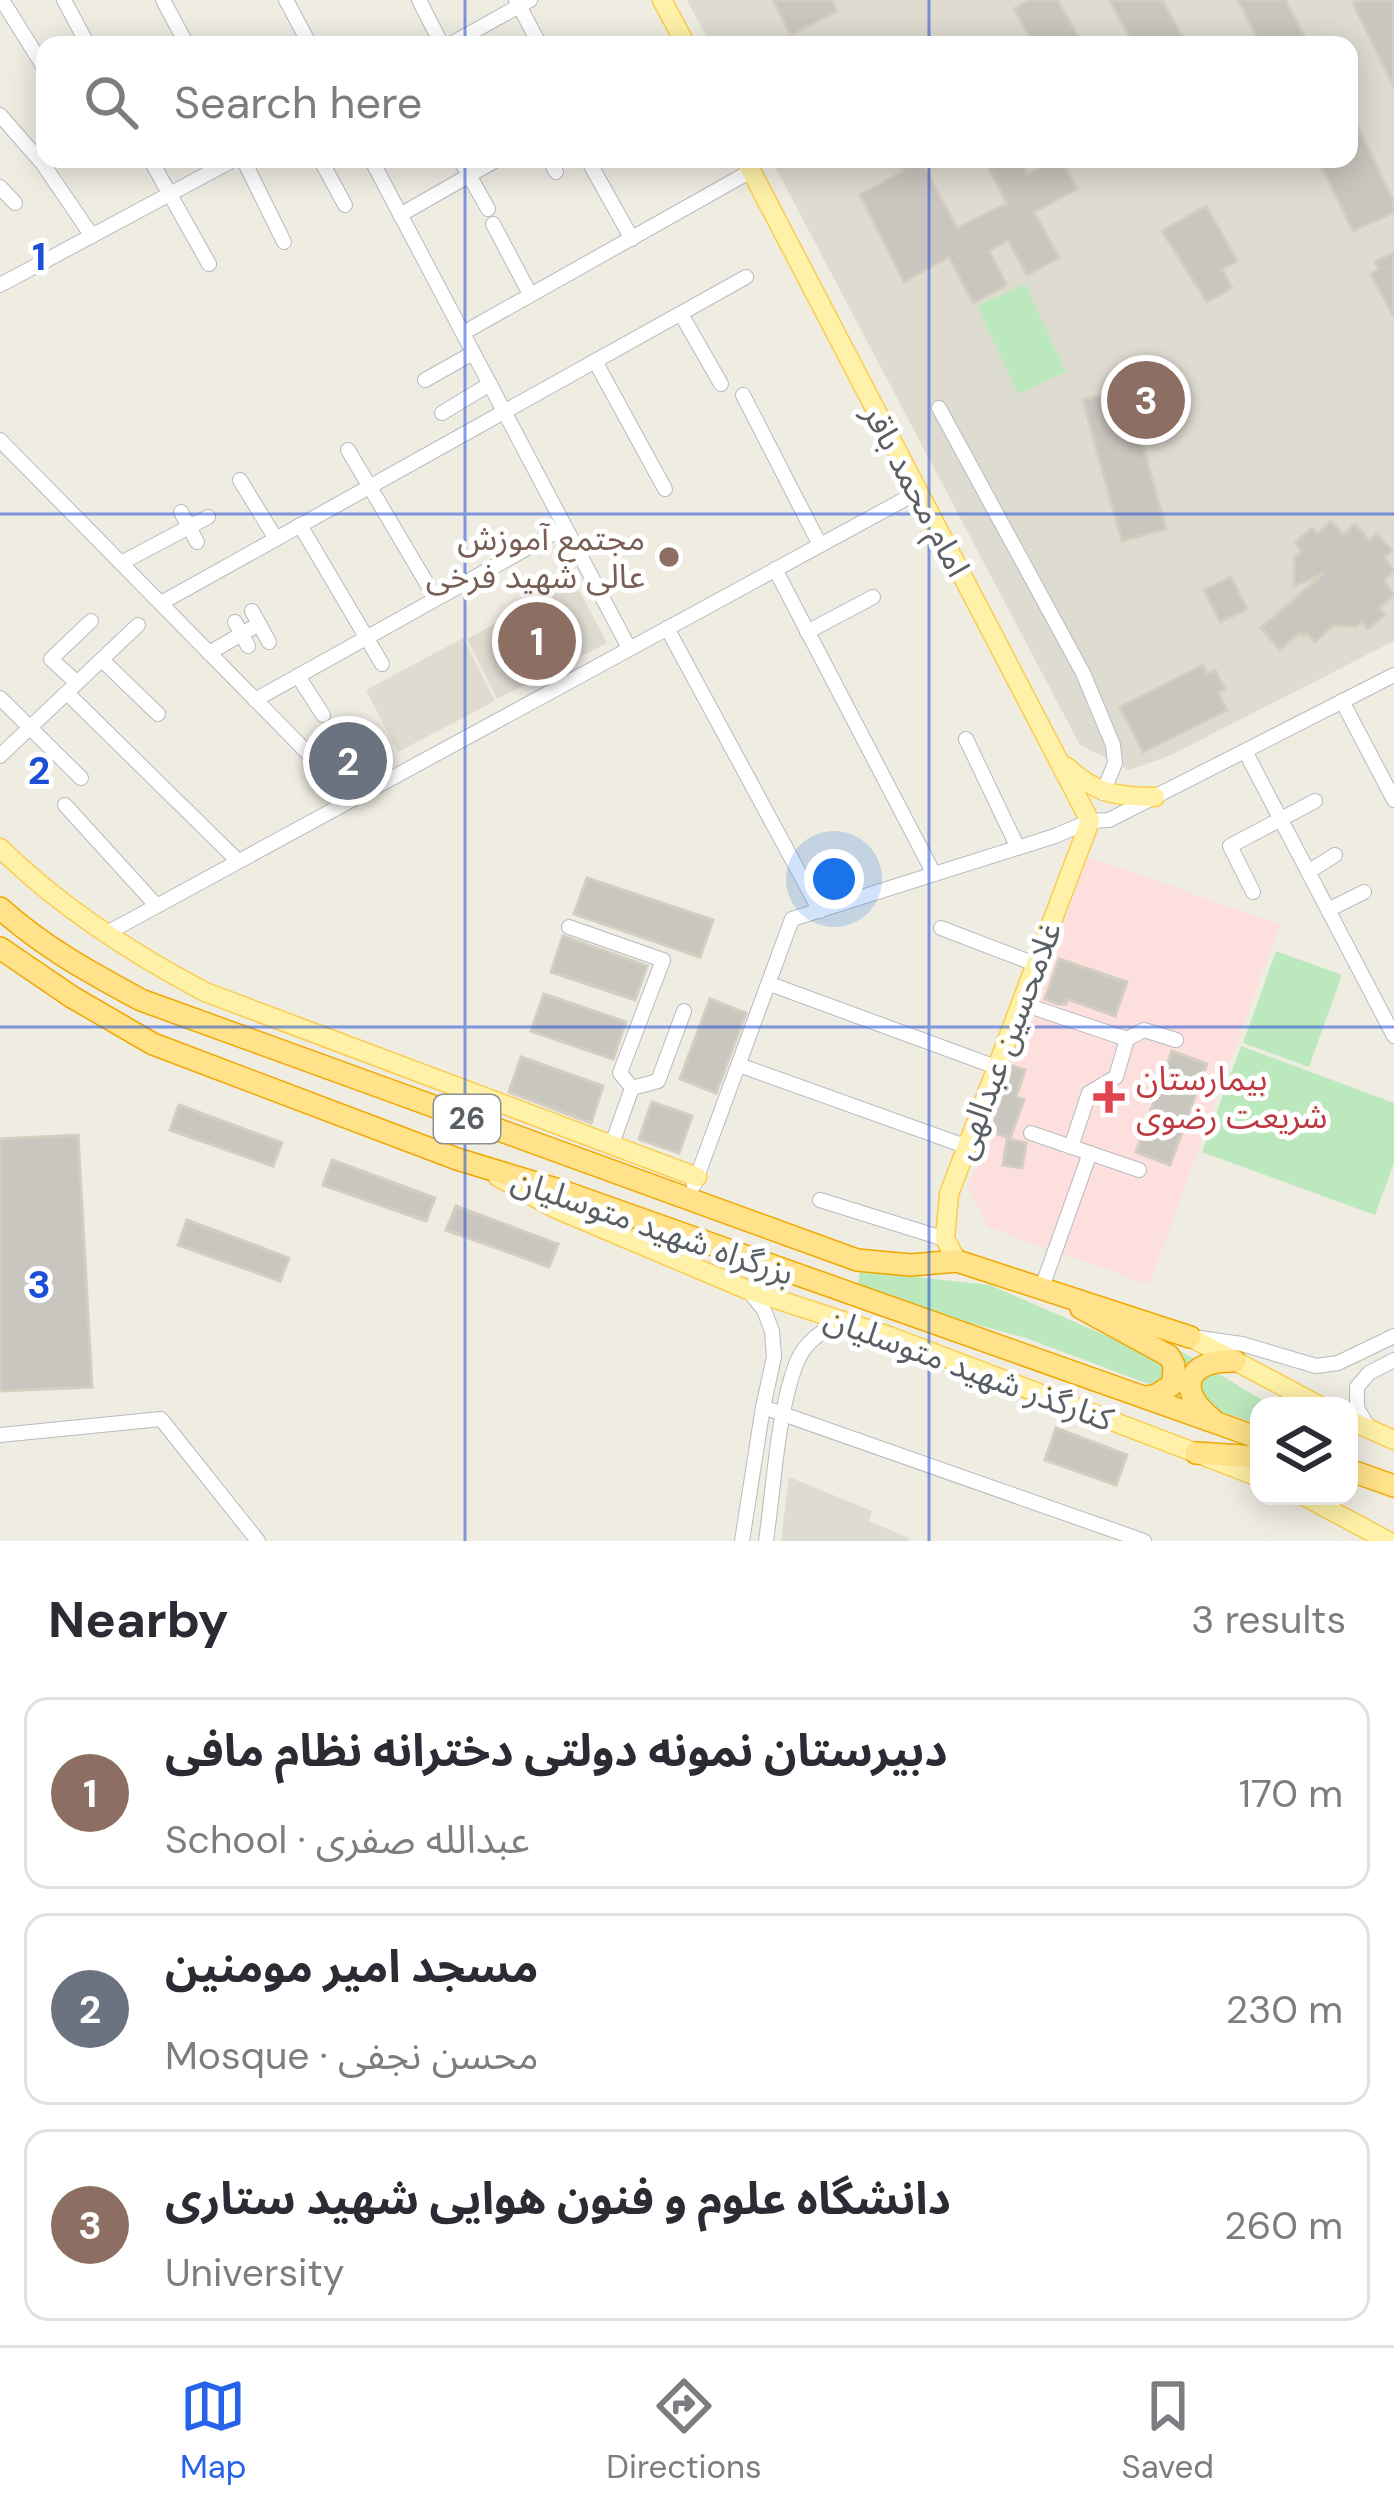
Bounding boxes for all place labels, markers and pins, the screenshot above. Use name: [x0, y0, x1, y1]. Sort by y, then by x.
pin: 3: [1107, 355, 1185, 445]
place label: مجتمع آموزش عالی شهید فرخی: [426, 517, 645, 598]
marker: مجتمع آموزش عالی شهید فرخی: [656, 544, 682, 570]
pin: 1: [498, 596, 576, 686]
pin: 2: [309, 716, 387, 806]
place label: بیمارستان شریعت رضوی: [1136, 1057, 1327, 1138]
marker: بیمارستان شریعت رضوی: [1093, 1081, 1125, 1113]

